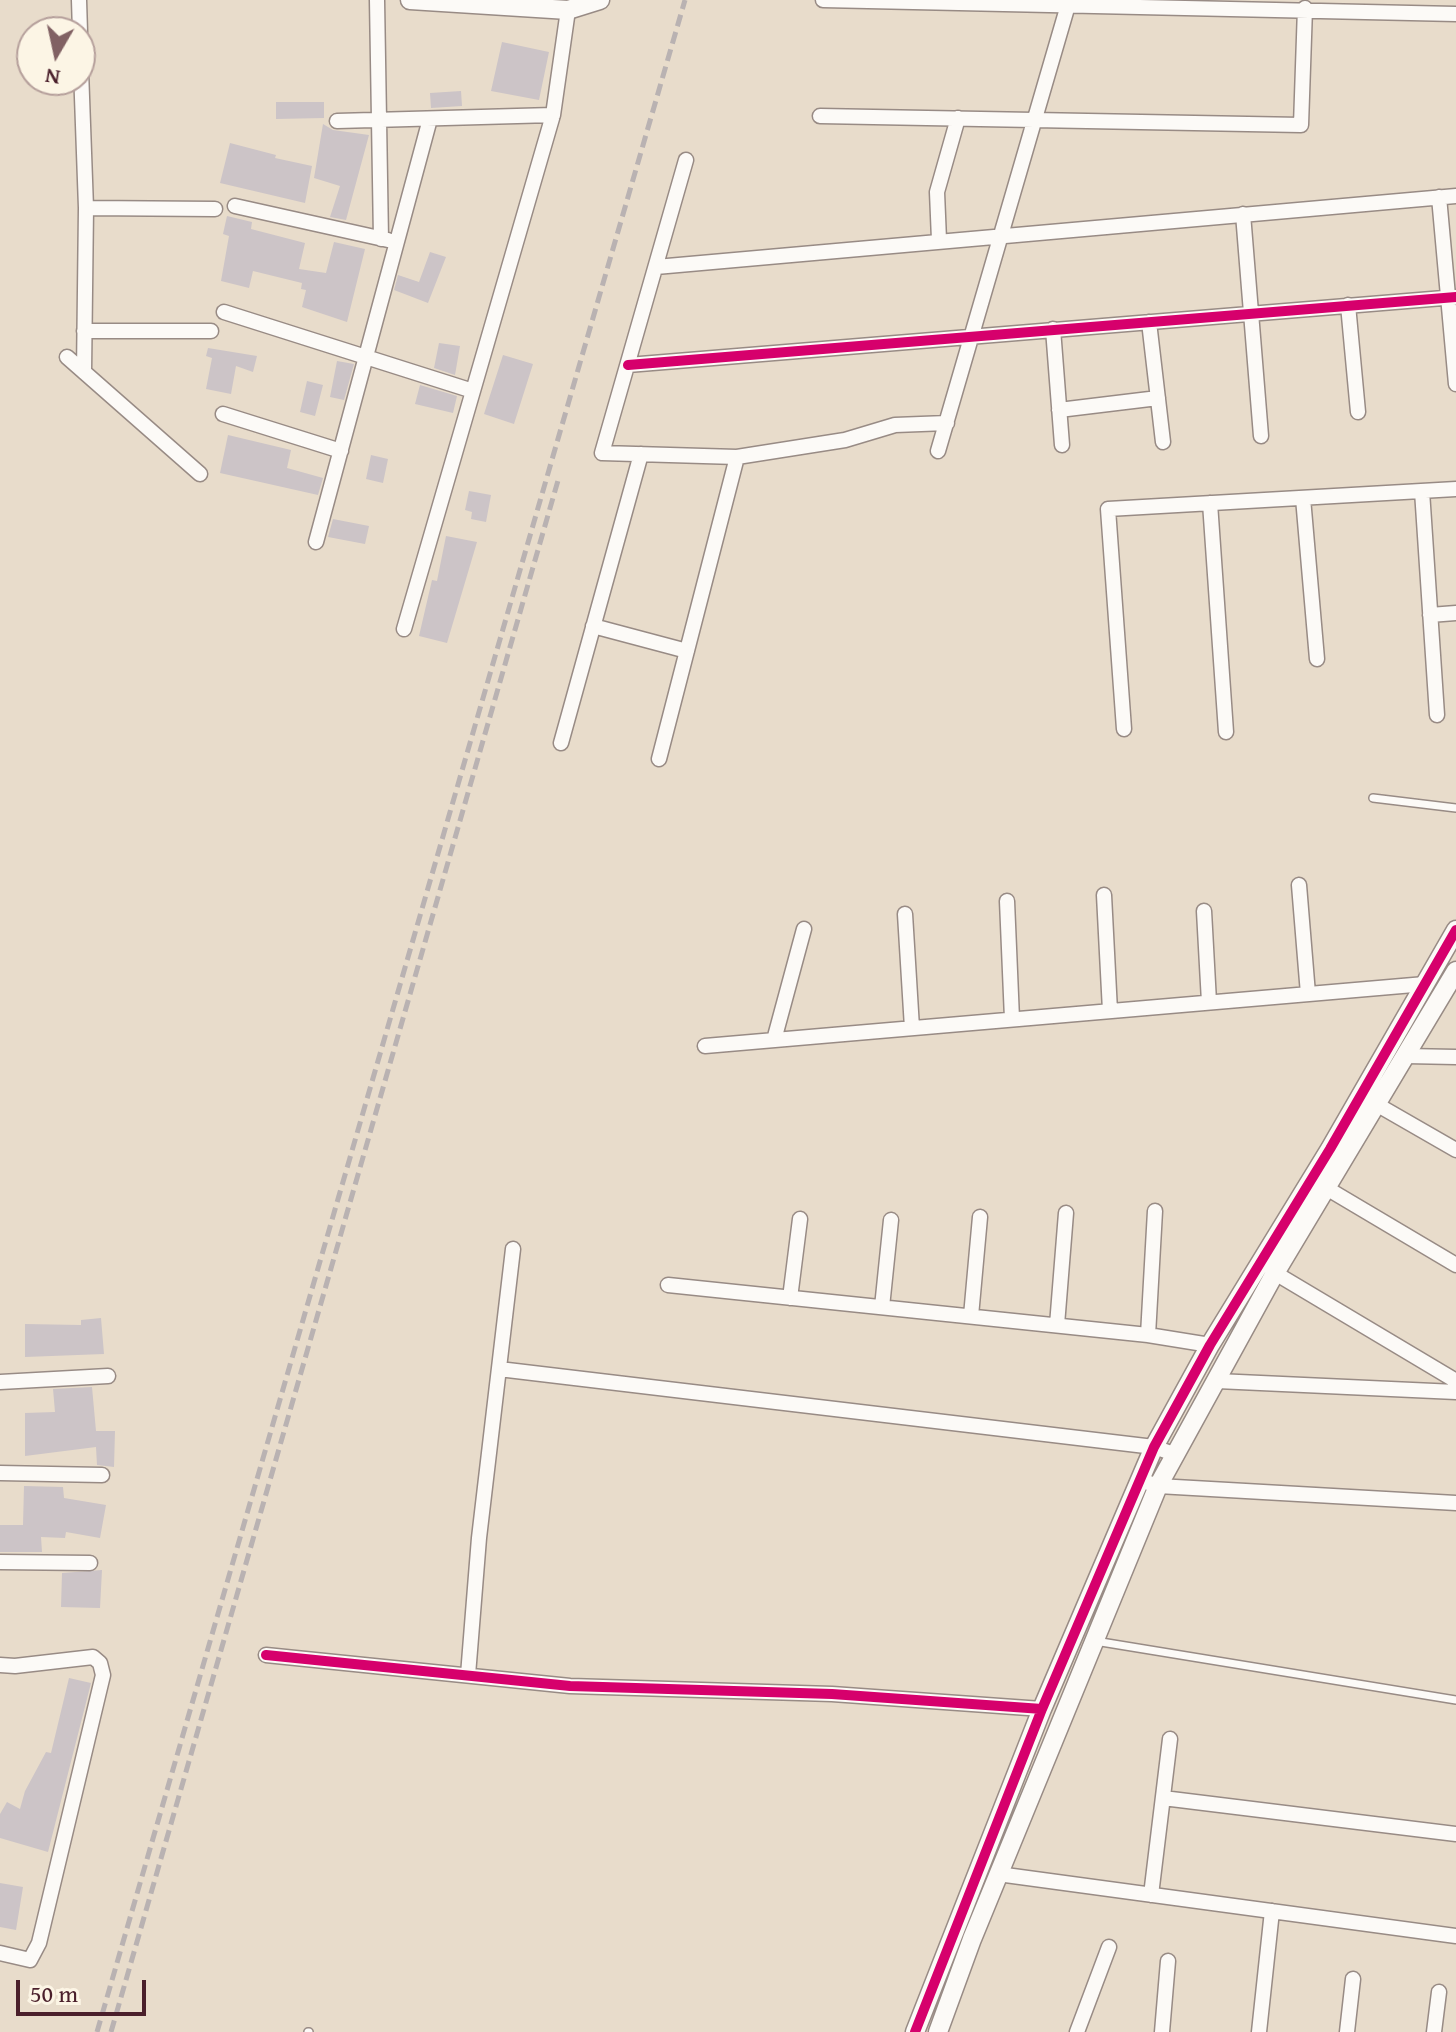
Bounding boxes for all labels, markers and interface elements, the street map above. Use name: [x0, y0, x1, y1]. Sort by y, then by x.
north arrow: [16, 16, 96, 96]
text: N: [43, 61, 62, 95]
scale bar: [20, 1964, 150, 2014]
text: 50 m: [30, 1976, 78, 2011]

